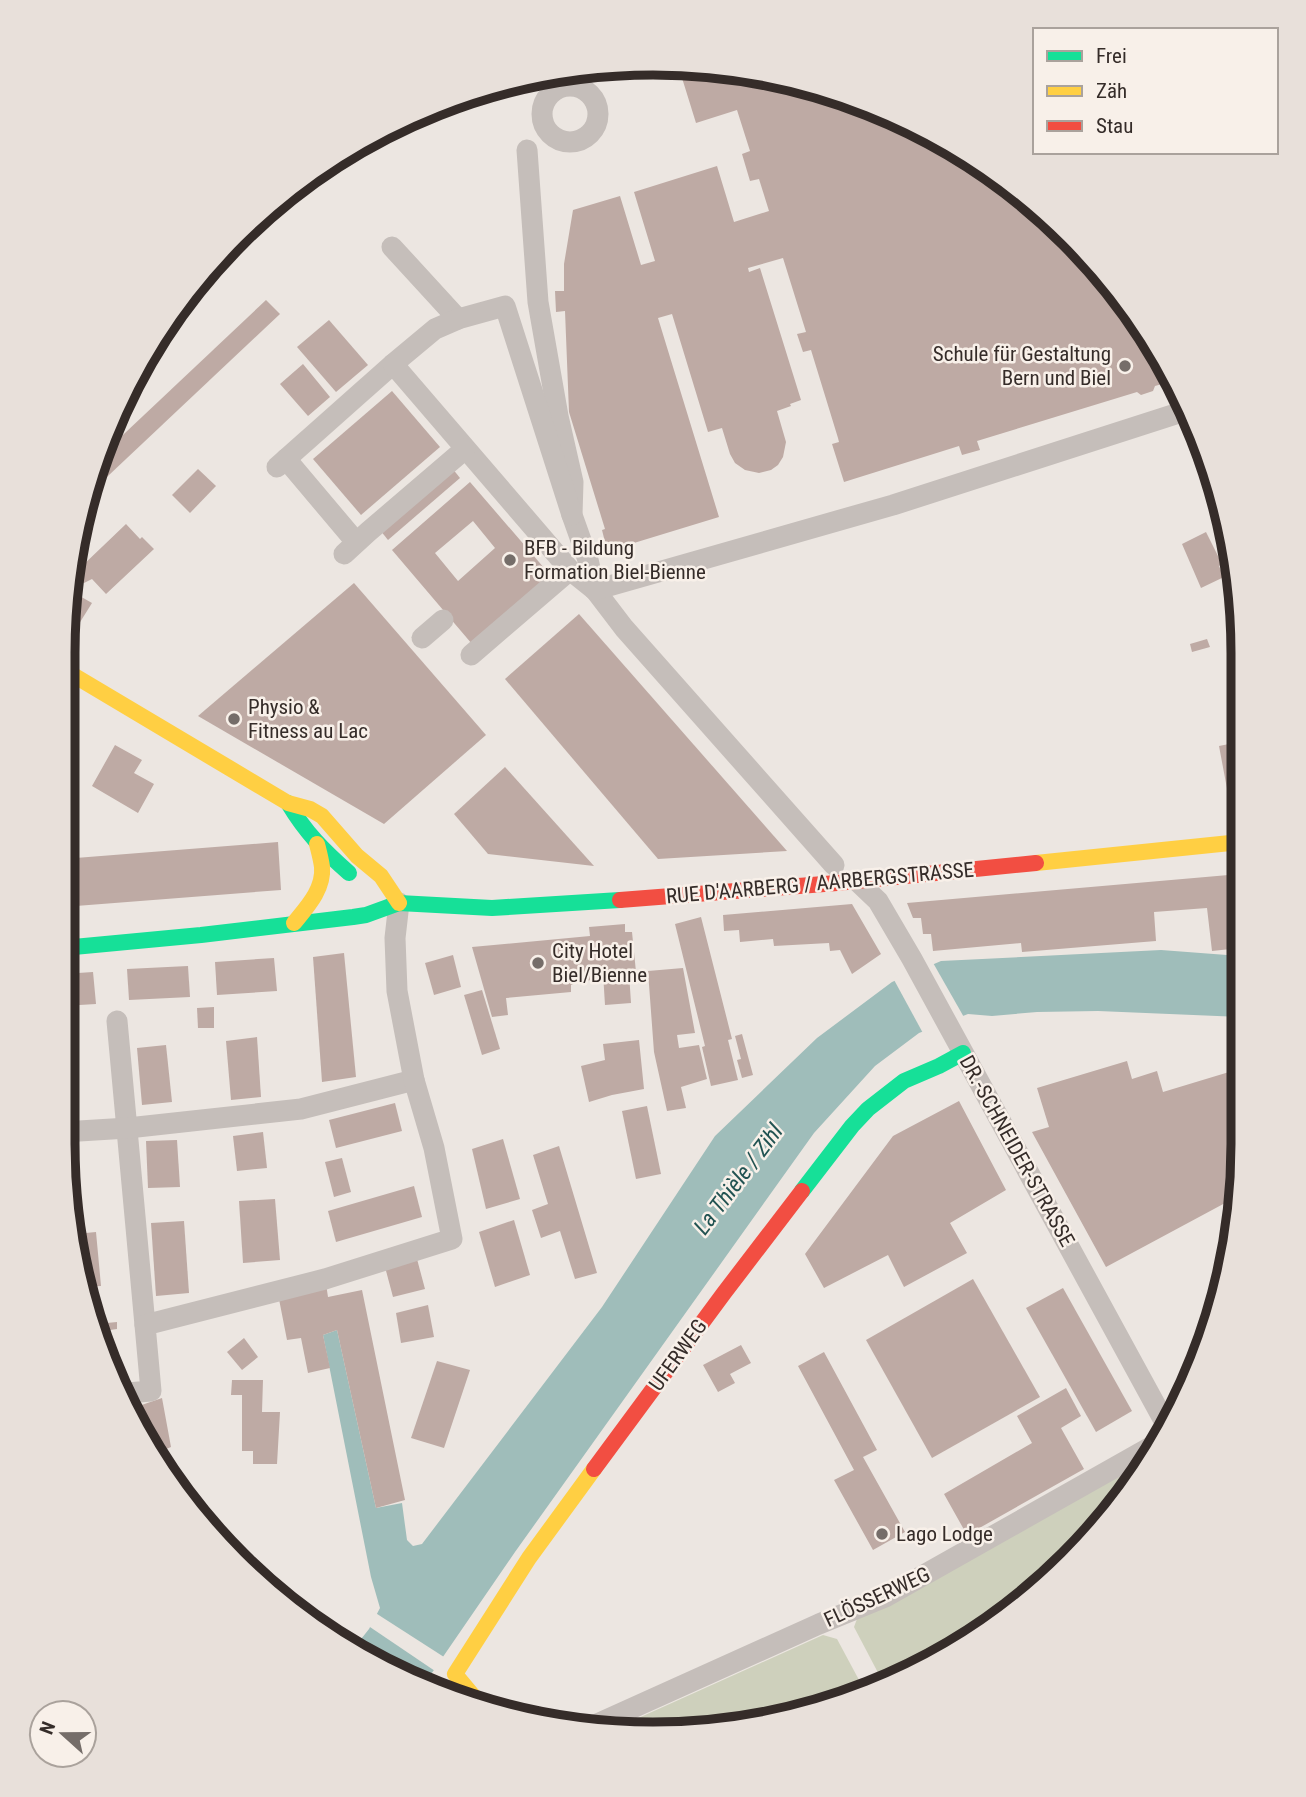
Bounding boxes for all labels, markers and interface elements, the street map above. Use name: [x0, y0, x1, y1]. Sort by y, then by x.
legend: [1033, 28, 1278, 154]
text: Frei: [1096, 44, 1127, 68]
text: Zäh: [1096, 79, 1127, 103]
text: Stau: [1096, 114, 1133, 138]
place label: Schule für Gestaltung Bern und Biel: [933, 342, 1111, 390]
marker: Schule für Gestaltung Bern und Biel: [1117, 358, 1133, 374]
place label: BFB - Bildung Formation Biel-Bienne: [524, 536, 706, 584]
marker: BFB - Bildung Formation Biel-Bienne: [502, 552, 518, 568]
place label: Physio & Fitness au Lac: [248, 695, 368, 743]
marker: Physio & Fitness au Lac: [226, 711, 242, 727]
street label: RUE D'AARBERG / AARBERGSTRASSE: [665, 858, 975, 908]
place label: City Hotel Biel/Bienne: [552, 939, 647, 987]
marker: City Hotel Biel/Bienne: [530, 955, 546, 971]
street label: DR.-SCHNEIDER-STRASSE: [955, 1051, 1079, 1251]
water label: La Thièle / Zihl: [688, 1118, 789, 1240]
street label: UFERWEG: [644, 1315, 712, 1395]
place label: Lago Lodge: [896, 1522, 993, 1546]
marker: Lago Lodge: [874, 1526, 890, 1542]
street label: FLÖSSERWEG: [820, 1562, 934, 1632]
north arrow: [28, 1699, 98, 1769]
text: N: [35, 1719, 60, 1738]

